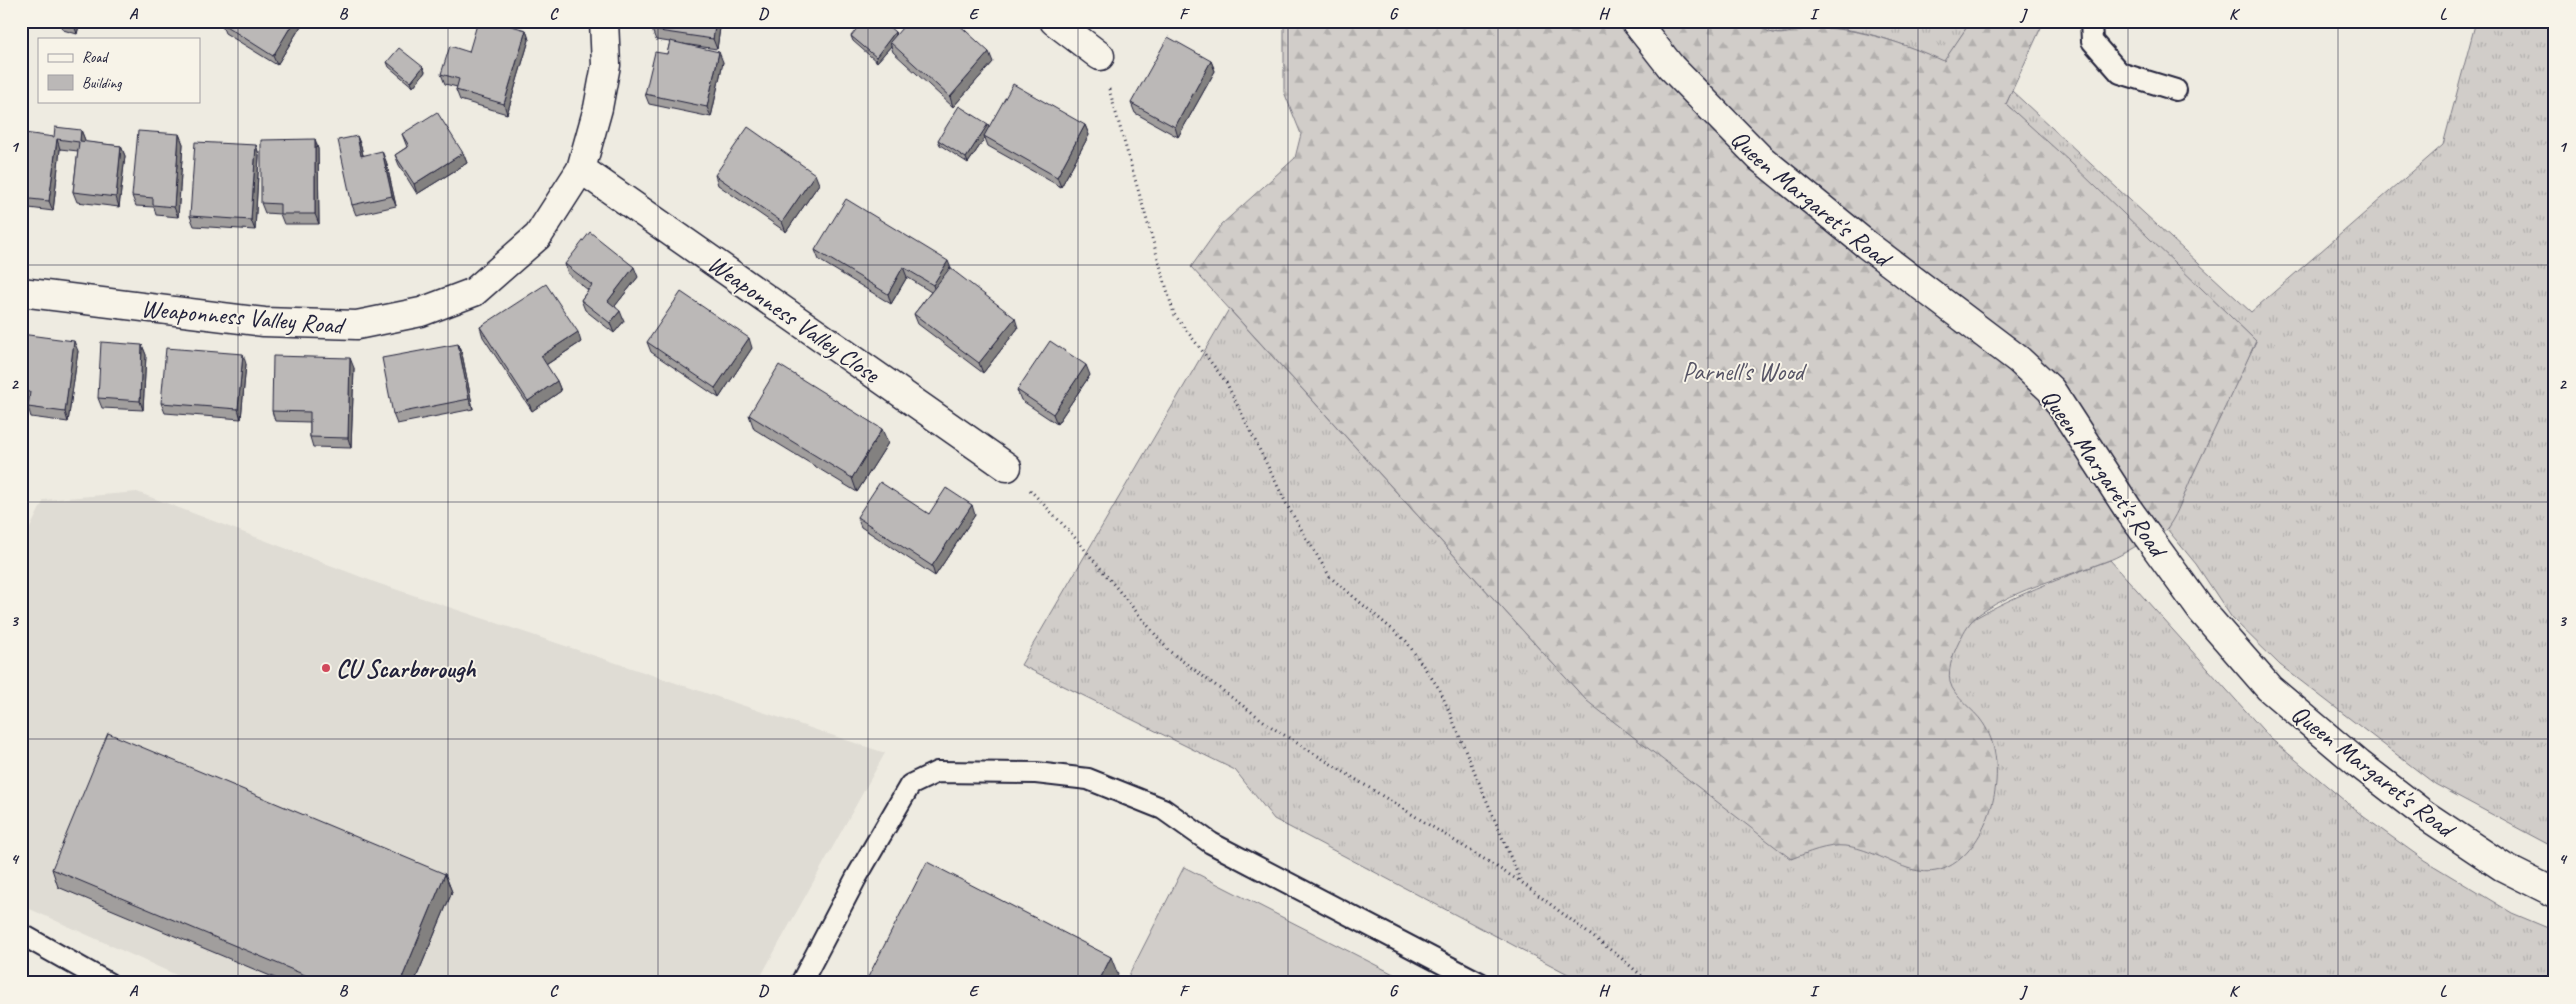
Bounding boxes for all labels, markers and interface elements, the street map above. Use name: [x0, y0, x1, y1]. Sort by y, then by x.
text: A: [129, 4, 139, 24]
text: B: [339, 4, 349, 24]
text: C: [549, 4, 559, 24]
text: D: [758, 4, 769, 24]
text: E: [969, 4, 980, 24]
text: F: [1179, 4, 1190, 24]
text: G: [1389, 4, 1399, 24]
text: H: [1598, 4, 1610, 24]
text: I: [1810, 4, 1820, 24]
text: J: [2019, 4, 2028, 24]
text: K: [2229, 4, 2241, 24]
text: L: [2440, 4, 2448, 24]
legend: [38, 38, 200, 102]
text: Road: [82, 48, 109, 67]
text: Building: [82, 74, 122, 93]
street label: Queen Margaret's Road: [1724, 123, 1899, 276]
text: 1: [10, 137, 19, 157]
text: 1: [2558, 137, 2567, 157]
street label: Weaponness Valley Close: [701, 248, 887, 391]
street label: Weaponness Valley Road: [140, 292, 347, 342]
park label: Parnell's Wood: [1682, 356, 1808, 388]
text: 2: [10, 374, 19, 394]
text: 2: [2558, 374, 2567, 394]
street label: Queen Margaret's Road: [2034, 383, 2175, 566]
text: 3: [10, 611, 19, 631]
text: 3: [2558, 611, 2567, 631]
place label: CU Scarborough: [336, 653, 476, 685]
marker: CU Scarborough: [320, 662, 332, 674]
street label: Queen Margaret's Road: [2285, 698, 2463, 847]
text: 4: [10, 849, 19, 869]
text: 4: [2558, 849, 2567, 869]
text: A: [129, 981, 139, 1001]
text: B: [339, 981, 349, 1001]
text: C: [549, 981, 559, 1001]
text: D: [758, 981, 769, 1001]
text: E: [969, 981, 980, 1001]
text: F: [1179, 981, 1190, 1001]
text: G: [1389, 981, 1399, 1001]
text: H: [1598, 981, 1610, 1001]
text: I: [1810, 981, 1820, 1001]
text: J: [2019, 981, 2028, 1001]
text: K: [2229, 981, 2241, 1001]
text: L: [2440, 981, 2448, 1001]

